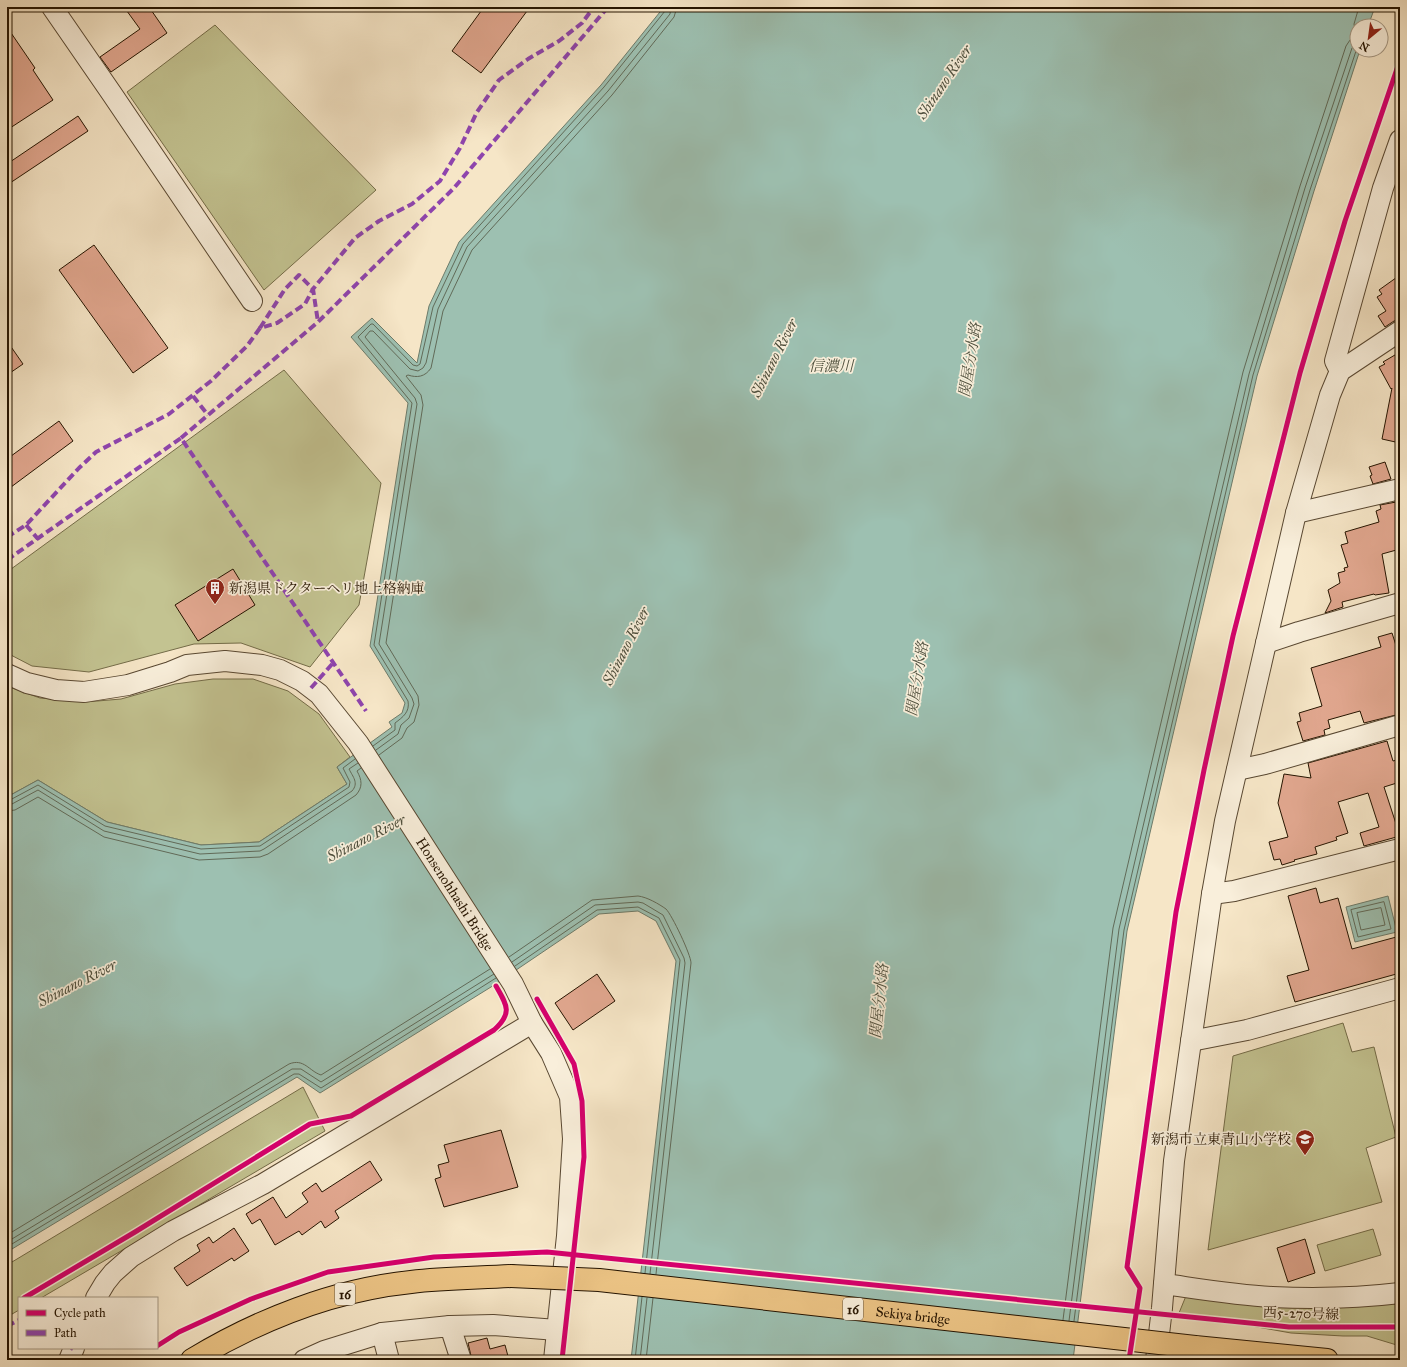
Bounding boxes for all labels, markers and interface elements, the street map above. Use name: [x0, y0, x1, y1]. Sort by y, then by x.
north arrow: [1349, 18, 1389, 58]
text: N: [1357, 38, 1372, 54]
water label: Shinano River: [912, 41, 976, 123]
water label: Shinano River: [746, 315, 802, 401]
water label: 関屋分水路: [955, 321, 985, 398]
water label: 信濃川: [808, 357, 855, 375]
building icon: 新潟県ドクターヘリ地上格納庫: [204, 577, 226, 605]
place label: 新潟県ドクターヘリ地上格納庫: [229, 580, 424, 597]
water label: Shinano River: [598, 603, 654, 689]
water label: 関屋分水路: [902, 640, 932, 717]
water label: Shinano River: [323, 810, 409, 866]
street label: Honsenohhashi Bridge: [412, 834, 497, 954]
water label: Shinano River: [34, 955, 120, 1011]
water label: 関屋分水路: [866, 962, 892, 1039]
school or university icon: 新潟市立東青山小学校: [1294, 1128, 1316, 1156]
place label: 新潟市立東青山小学校: [1151, 1131, 1291, 1148]
road number: 16: [335, 1283, 355, 1305]
legend: [18, 1297, 158, 1349]
road number: 16: [843, 1298, 863, 1320]
street label: Sekiya bridge: [875, 1303, 951, 1328]
street label: 西5-270号線: [1263, 1304, 1339, 1323]
text: Cycle path: [54, 1306, 106, 1320]
text: Path: [54, 1326, 77, 1340]

